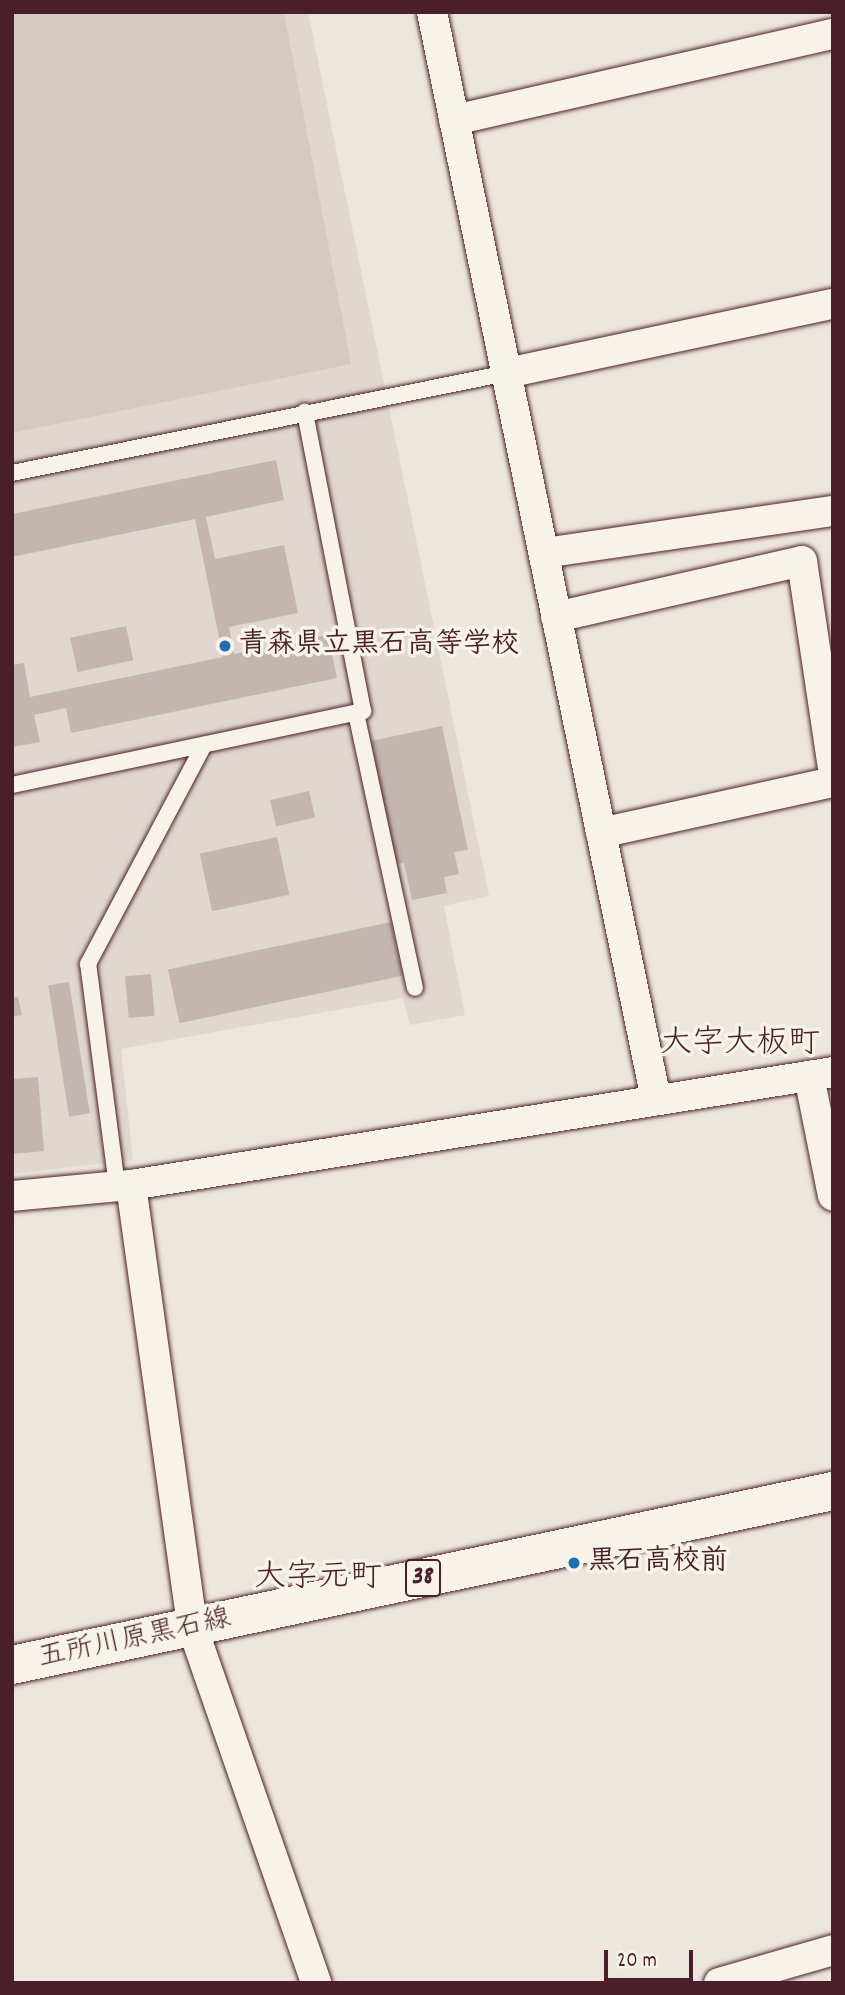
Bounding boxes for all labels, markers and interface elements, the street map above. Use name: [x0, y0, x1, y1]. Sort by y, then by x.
place label: 青森県立黒石高等学校: [239, 629, 519, 663]
marker: 青森県立黒石高等学校: [217, 638, 233, 654]
district label: 大字大板町: [660, 1026, 820, 1064]
place label: 黒石高校前: [588, 1546, 728, 1580]
road number: 38: [404, 1555, 442, 1600]
marker: 黒石高校前: [566, 1555, 582, 1571]
district label: 大字元町: [254, 1560, 382, 1598]
street label: 五所川原黒石線: [36, 1603, 234, 1677]
scale bar: [607, 1936, 696, 1980]
text: 20 m: [617, 1947, 657, 1977]

